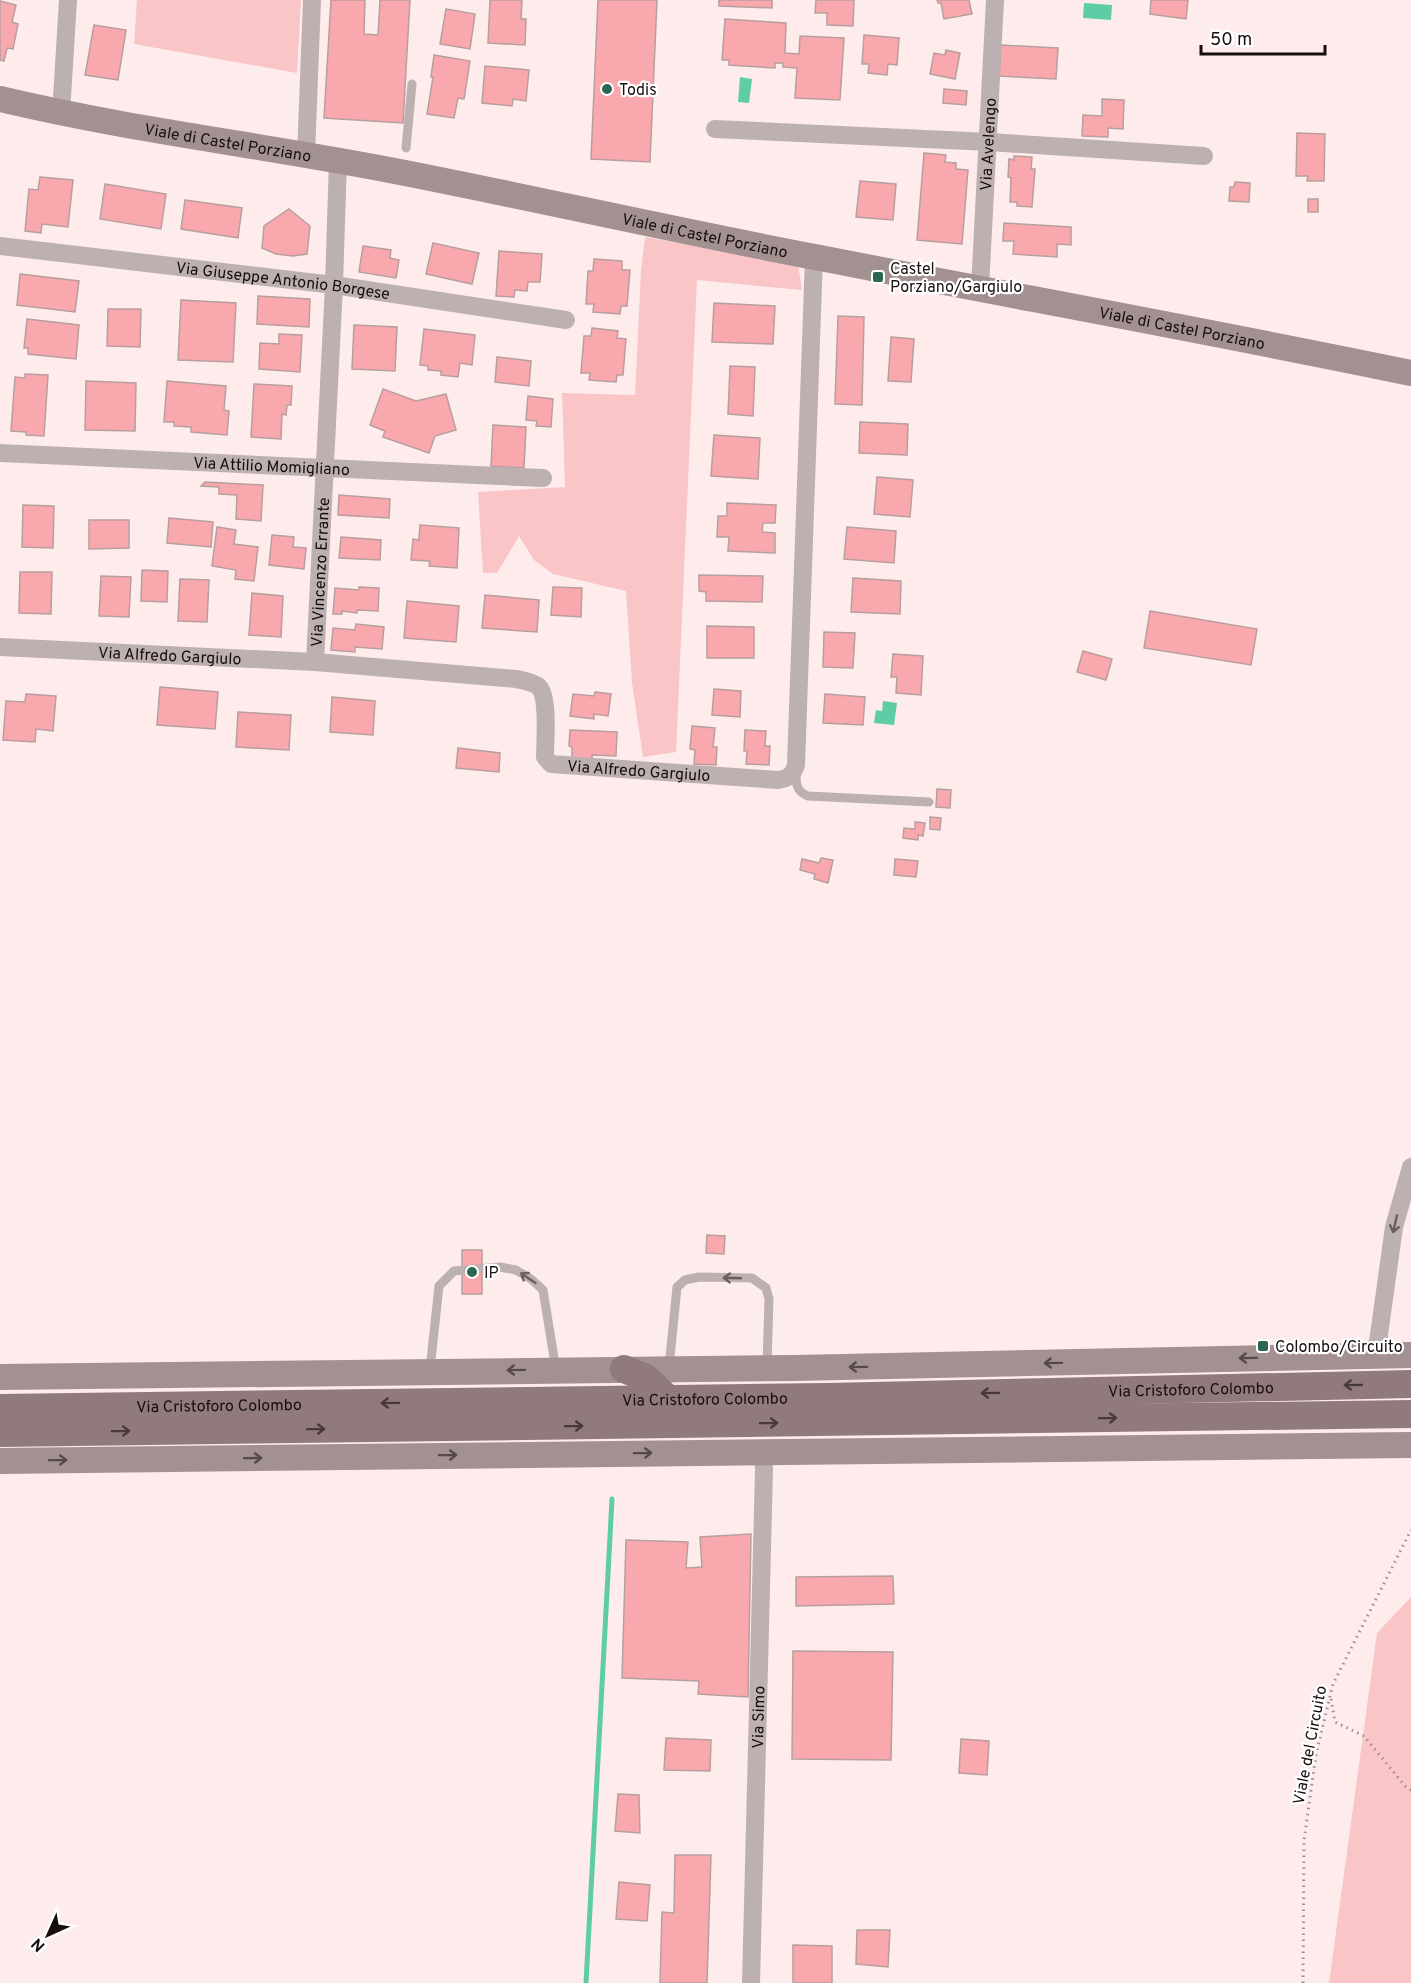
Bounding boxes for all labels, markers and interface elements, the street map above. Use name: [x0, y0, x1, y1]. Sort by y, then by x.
scale bar: [1201, 18, 1326, 56]
text: 50 m: [1210, 29, 1252, 52]
place label: Todis: [619, 81, 657, 101]
marker: Todis: [600, 82, 614, 96]
street label: Via Avelengo: [977, 97, 1002, 191]
street label: Viale di Castel Porziano: [143, 120, 313, 168]
street label: Viale di Castel Porziano: [620, 210, 789, 264]
street label: Via Giuseppe Antonio Borgese: [174, 259, 391, 305]
place label: Castel Porziano/Gargiulo: [890, 260, 1022, 298]
marker: Castel Porziano/Gargiulo: [871, 270, 885, 284]
street label: Viale di Castel Porziano: [1097, 304, 1267, 355]
street label: Via Attilio Momigliano: [193, 454, 350, 481]
street label: Via Vincenzo Errante: [308, 497, 335, 648]
street label: Via Alfredo Gargiulo: [98, 644, 242, 670]
street label: Via Alfredo Gargiulo: [566, 757, 711, 787]
one-way arrow: [1389, 1214, 1401, 1233]
place label: IP: [484, 1264, 499, 1284]
marker: IP: [465, 1265, 479, 1279]
one-way arrow: [520, 1272, 536, 1284]
one-way arrow: [723, 1272, 743, 1283]
place label: Colombo/Circuito: [1275, 1338, 1403, 1358]
marker: Colombo/Circuito: [1256, 1339, 1270, 1353]
one-way arrow: [1238, 1353, 1258, 1364]
one-way arrow: [1043, 1357, 1063, 1368]
one-way arrow: [848, 1361, 868, 1372]
one-way arrow: [506, 1365, 526, 1376]
street label: Via Cristoforo Colombo: [1108, 1379, 1274, 1403]
one-way arrow: [1343, 1379, 1363, 1391]
one-way arrow: [980, 1387, 1000, 1399]
street label: Via Cristoforo Colombo: [622, 1390, 788, 1412]
street label: Via Cristoforo Colombo: [136, 1396, 302, 1418]
one-way arrow: [381, 1397, 401, 1409]
one-way arrow: [1097, 1413, 1117, 1424]
one-way arrow: [759, 1417, 779, 1429]
one-way arrow: [564, 1420, 584, 1432]
one-way arrow: [306, 1423, 326, 1435]
one-way arrow: [111, 1426, 131, 1437]
one-way arrow: [633, 1447, 653, 1459]
one-way arrow: [438, 1450, 458, 1461]
one-way arrow: [243, 1452, 263, 1464]
one-way arrow: [48, 1454, 68, 1466]
street label: Viale del Circuito: [1290, 1684, 1332, 1807]
street label: Via Simo: [749, 1685, 771, 1749]
north arrow: [18, 1905, 78, 1965]
text: N: [28, 1933, 50, 1955]

